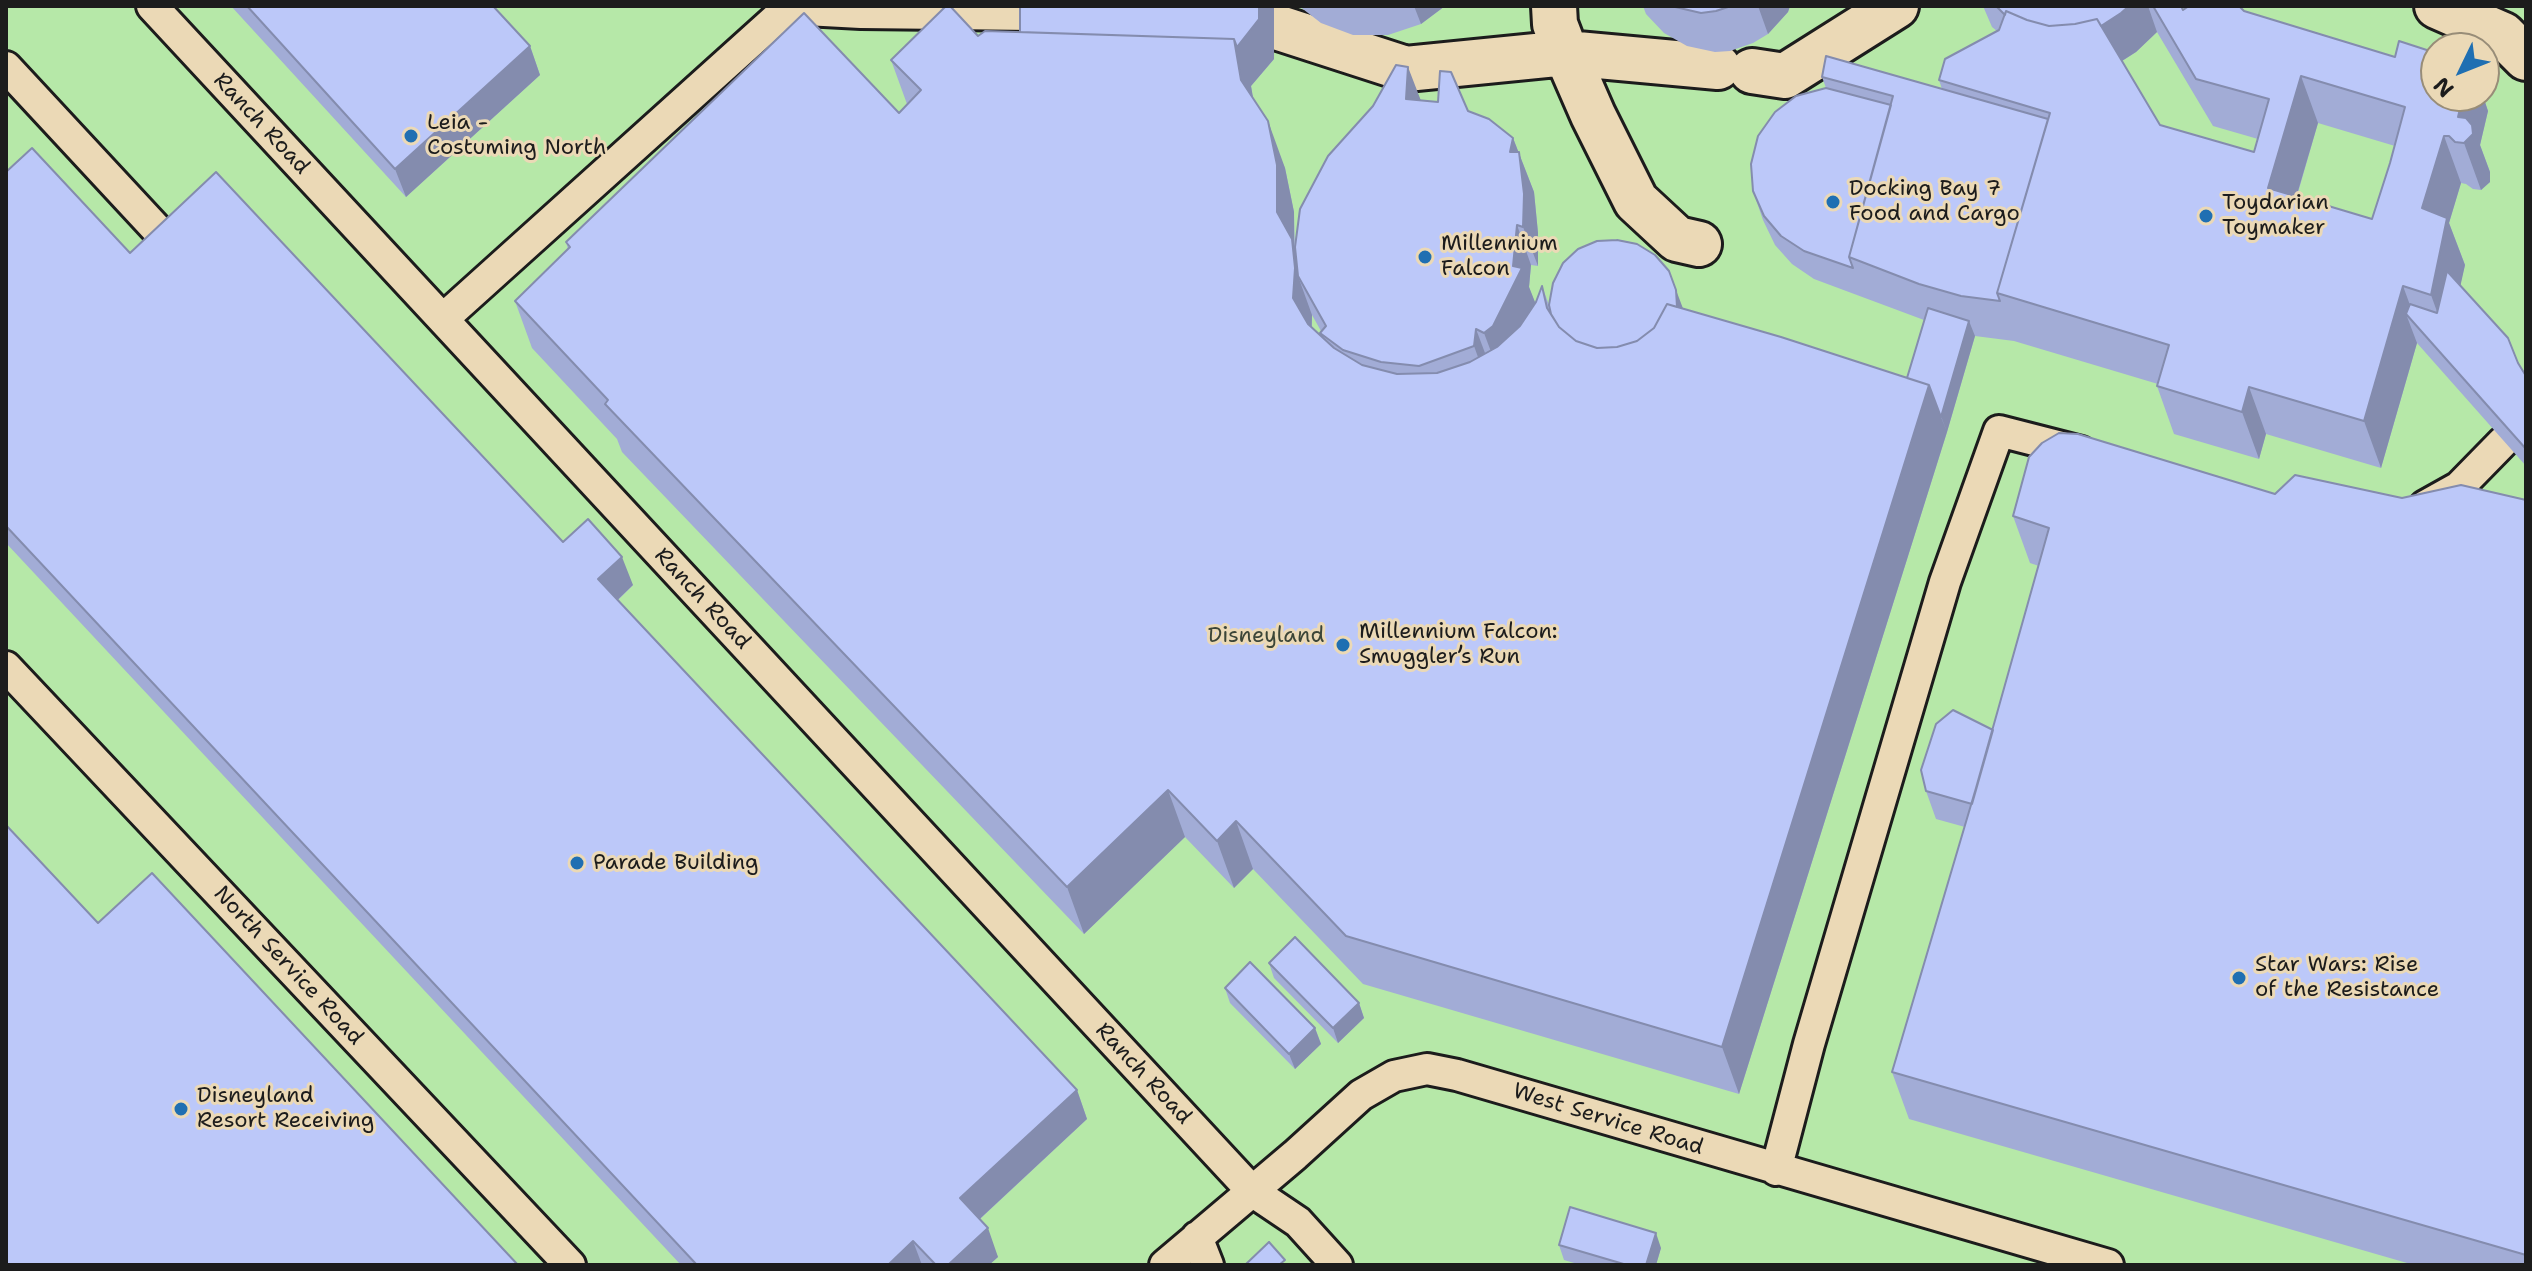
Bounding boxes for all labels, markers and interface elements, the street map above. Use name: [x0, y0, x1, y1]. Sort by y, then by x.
north arrow: [2420, 32, 2500, 112]
street label: Ranch Road: [207, 68, 315, 180]
text: N: [2427, 71, 2460, 104]
place label: Leia - Costuming North: [427, 110, 607, 162]
marker: Leia - Costuming North: [402, 127, 420, 145]
place label: Docking Bay 7 Food and Cargo: [1849, 176, 2020, 228]
place label: Toydarian Toymaker: [2222, 190, 2329, 242]
marker: Docking Bay 7 Food and Cargo: [1824, 193, 1842, 211]
marker: Toydarian Toymaker: [2197, 207, 2215, 225]
place label: Millennium Falcon: [1441, 231, 1558, 282]
marker: Millennium Falcon: [1416, 248, 1434, 266]
street label: Ranch Road: [648, 543, 756, 655]
place label: Millennium Falcon: Smuggler’s Run: [1359, 619, 1558, 670]
park label: Disneyland: [1208, 623, 1324, 649]
marker: Millennium Falcon: Smuggler’s Run: [1334, 636, 1352, 654]
place label: Parade Building: [593, 850, 758, 876]
marker: Parade Building: [568, 854, 586, 872]
street label: North Service Road: [208, 881, 368, 1051]
place label: Star Wars: Rise of the Resistance: [2255, 952, 2439, 1004]
marker: Star Wars: Rise of the Resistance: [2230, 969, 2248, 987]
street label: Ranch Road: [1089, 1018, 1197, 1130]
street label: West Service Road: [1510, 1078, 1706, 1162]
place label: Disneyland Resort Receiving: [197, 1083, 374, 1134]
marker: Disneyland Resort Receiving: [172, 1100, 190, 1118]

